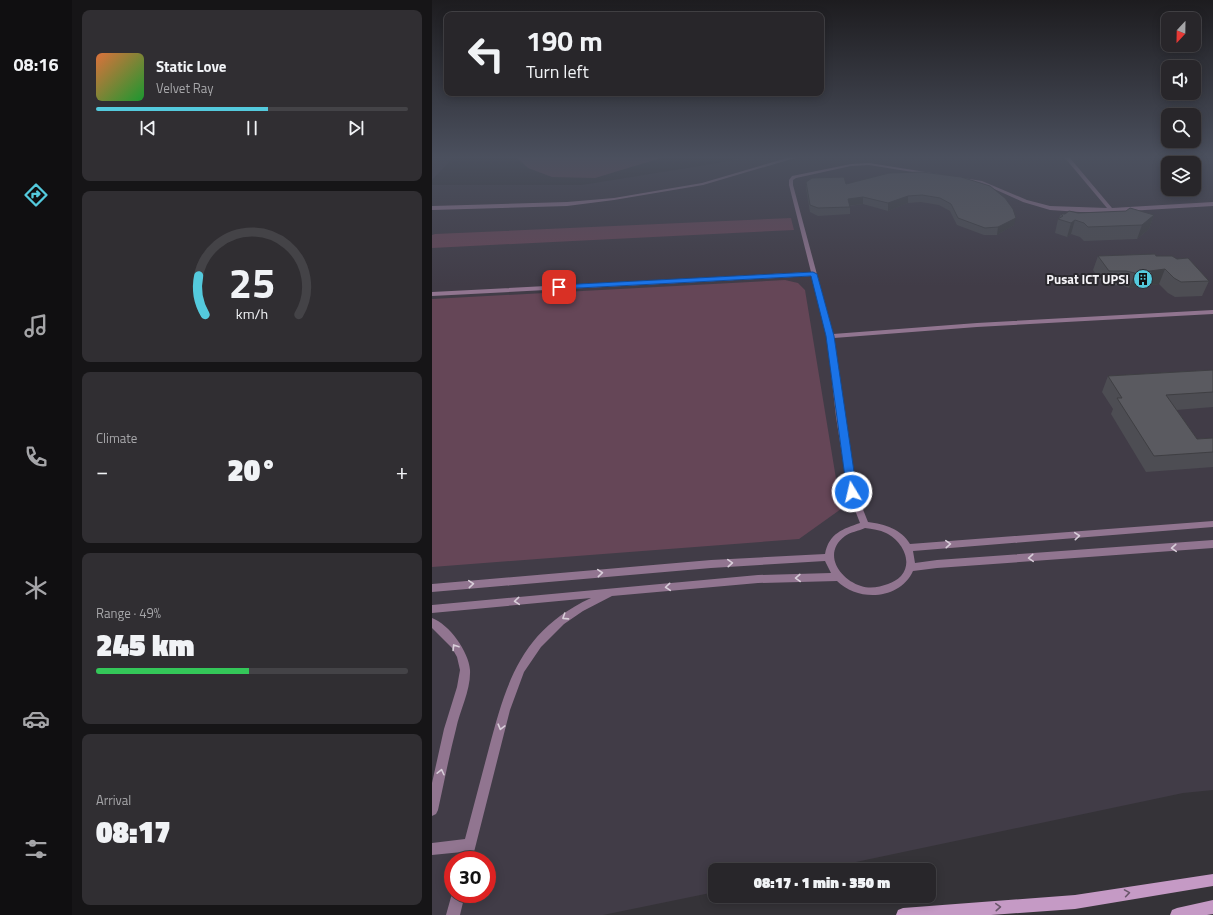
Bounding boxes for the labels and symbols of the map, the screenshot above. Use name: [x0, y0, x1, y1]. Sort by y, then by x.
north arrow: [1161, 12, 1201, 52]
building icon: Pusat ICT UPSI: [1132, 268, 1154, 290]
place label: Pusat ICT UPSI: [1046, 269, 1129, 289]
pin: [542, 270, 576, 304]
position arrow: [831, 471, 873, 513]
one-way arrow: [1074, 531, 1080, 540]
one-way arrow: [945, 540, 951, 549]
one-way arrow: [1171, 543, 1177, 552]
one-way arrow: [1028, 554, 1034, 563]
one-way arrow: [727, 558, 733, 567]
one-way arrow: [597, 569, 603, 578]
one-way arrow: [795, 574, 801, 582]
one-way arrow: [468, 580, 474, 589]
one-way arrow: [665, 583, 672, 592]
one-way arrow: [514, 596, 520, 605]
one-way arrow: [562, 613, 569, 620]
one-way arrow: [453, 644, 460, 651]
one-way arrow: [497, 723, 505, 730]
one-way arrow: [436, 768, 444, 775]
speed limit sign: 30: [444, 851, 496, 903]
one-way arrow: [1124, 890, 1130, 898]
one-way arrow: [995, 903, 1001, 912]

